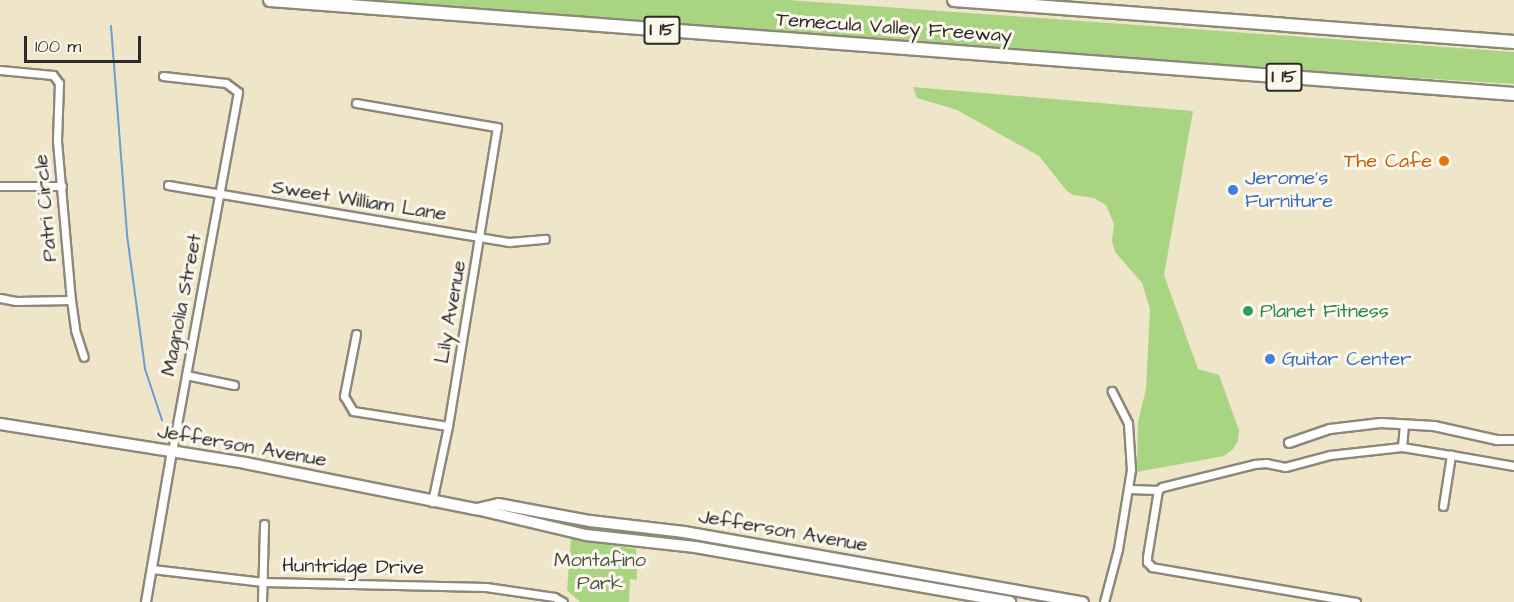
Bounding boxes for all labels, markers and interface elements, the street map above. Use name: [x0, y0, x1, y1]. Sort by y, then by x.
street label: Temecula Valley Freeway: [775, 8, 1013, 48]
road number: I 15: [642, 15, 682, 45]
scale bar: [27, 24, 144, 62]
text: 100 m: [35, 34, 81, 59]
road number: I 15: [1264, 62, 1304, 92]
place label: The Cafe: [1344, 149, 1432, 173]
street label: Patri Circle: [29, 153, 63, 263]
marker: The Cafe: [1437, 154, 1451, 168]
place label: Jerome's Furniture: [1245, 166, 1333, 213]
street label: Sweet William Lane: [270, 175, 448, 227]
marker: Jerome's Furniture: [1226, 183, 1240, 197]
street label: Magnolia Street: [156, 232, 208, 378]
street label: Lily Avenue: [430, 259, 472, 365]
place label: Planet Fitness: [1260, 299, 1389, 323]
marker: Planet Fitness: [1241, 304, 1255, 318]
place label: Guitar Center: [1282, 347, 1411, 371]
marker: Guitar Center: [1263, 352, 1277, 366]
street label: Jefferson Avenue: [156, 419, 328, 473]
street label: Jefferson Avenue: [697, 504, 869, 558]
park label: Montafino Park: [554, 549, 646, 596]
street label: Huntridge Drive: [282, 554, 424, 580]

